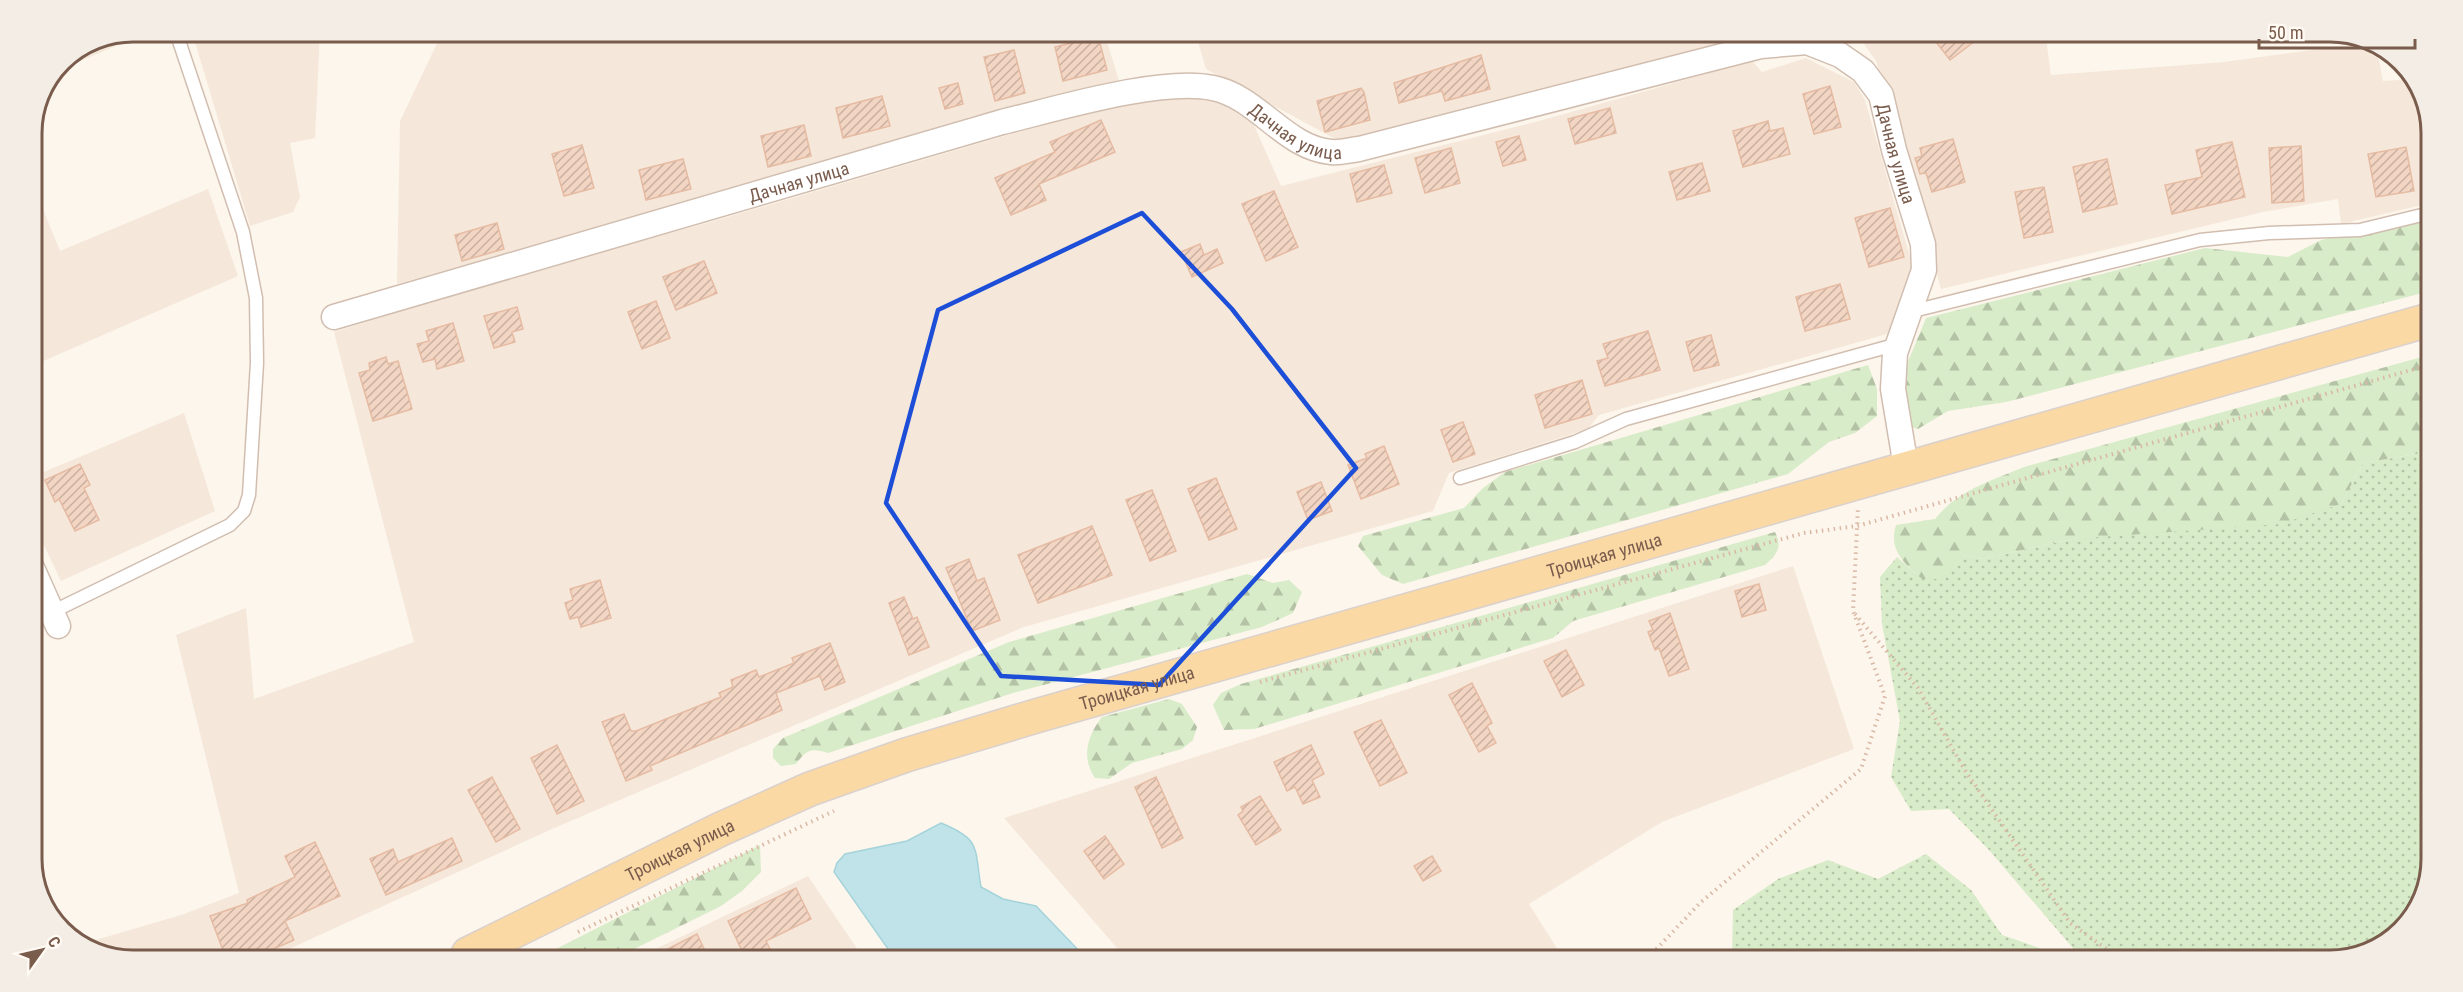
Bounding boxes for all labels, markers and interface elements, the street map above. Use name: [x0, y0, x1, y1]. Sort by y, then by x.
scale bar: [2259, 12, 2415, 50]
text: 50 m: [2268, 22, 2303, 43]
street label: Дачная улица: [1246, 98, 1342, 163]
street label: Дачная улица: [1873, 101, 1920, 206]
street label: Дачная улица: [746, 157, 851, 206]
street label: Троицкая улица: [1544, 528, 1664, 581]
street label: Троицкая улица: [1077, 661, 1197, 714]
street label: Троицкая улица: [622, 814, 737, 885]
north arrow: [12, 920, 72, 980]
text: С: [44, 933, 64, 951]

